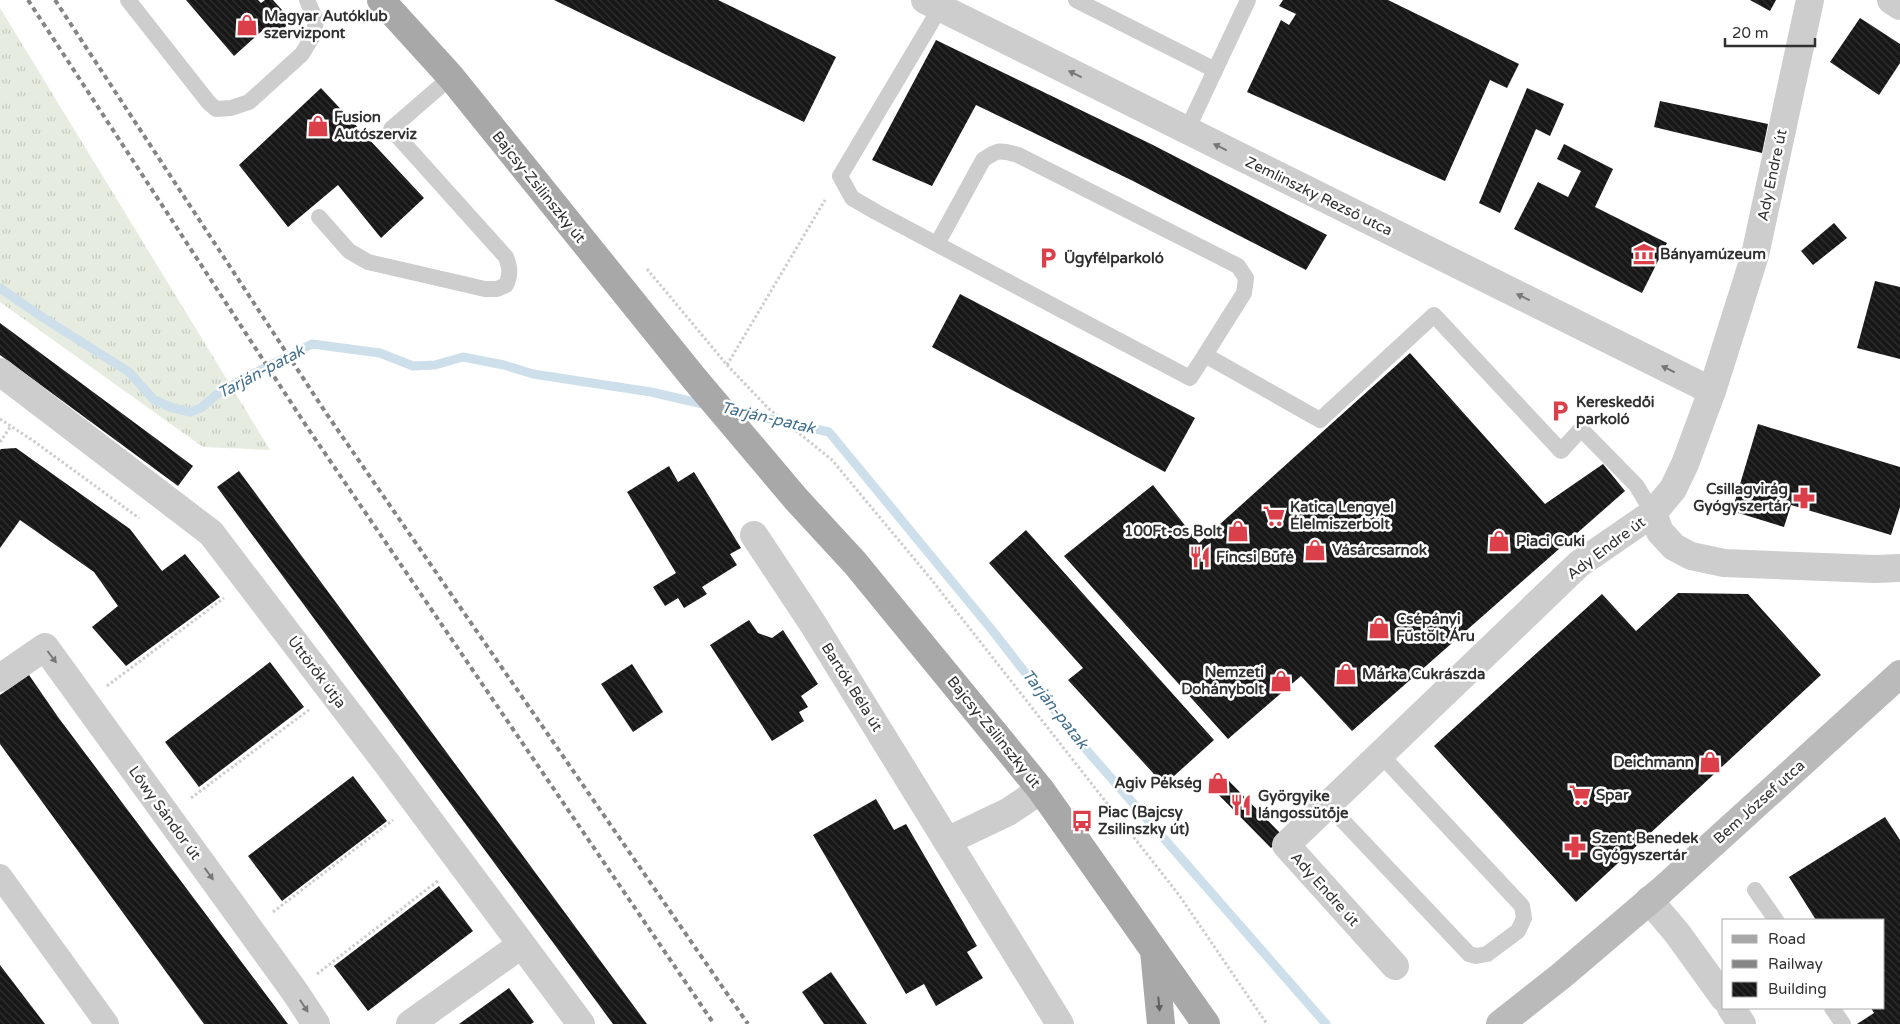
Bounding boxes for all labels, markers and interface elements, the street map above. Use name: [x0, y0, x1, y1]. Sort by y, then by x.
place label: Magyar Autóklub szervizpont: [264, 7, 388, 43]
shop icon: Magyar Autóklub szervizpont: [234, 12, 260, 38]
scale bar: [1725, 15, 1815, 47]
text: 20 m: [1732, 24, 1769, 42]
one-way arrow: [1068, 70, 1082, 78]
place label: Fusion Autószerviz: [334, 108, 417, 143]
shop icon: Fusion Autószerviz: [305, 113, 331, 139]
street label: Bajcsy-Zsilinszky út: [488, 127, 590, 247]
street label: Ady Endre út: [1753, 127, 1791, 222]
one-way arrow: [1213, 143, 1227, 151]
street label: Zemlinszky Rezső utca: [1243, 153, 1395, 239]
museum icon: Bányamúzeum: [1631, 241, 1657, 267]
parking icon: Ügyfélparkoló: [1035, 245, 1061, 271]
place label: Bányamúzeum: [1660, 245, 1766, 264]
place label: Ügyfélparkoló: [1064, 249, 1164, 268]
one-way arrow: [1515, 293, 1530, 301]
water label: Tarján-patak: [214, 340, 309, 403]
one-way arrow: [1661, 365, 1675, 373]
place label: Kereskedői parkoló: [1576, 393, 1655, 429]
water label: Tarján-patak: [719, 397, 818, 439]
parking icon: Kereskedői parkoló: [1547, 398, 1573, 424]
place label: Csillagvirág Gyógyszertár: [1693, 480, 1788, 516]
pharmacy icon: Csillagvirág Gyógyszertár: [1791, 485, 1817, 511]
place label: Katica Lengyel Élelmiszerbolt: [1290, 498, 1394, 533]
supermarket icon: Katica Lengyel Élelmiszerbolt: [1261, 503, 1287, 529]
street label: Ady Endre út: [1563, 513, 1649, 583]
shop icon: 100Ft-os Bolt: [1225, 518, 1251, 544]
place label: 100Ft-os Bolt: [1124, 522, 1222, 540]
shop icon: Piaci Cuki: [1486, 528, 1512, 554]
place label: Piaci Cuki: [1516, 532, 1585, 550]
shop icon: Vásárcsarnok: [1302, 537, 1328, 563]
place label: Vásárcsarnok: [1332, 541, 1427, 559]
restaurant icon: Fincsi Büfé: [1187, 544, 1213, 570]
place label: Fincsi Büfé: [1216, 548, 1294, 566]
place label: Csépányi Füstölt Áru: [1396, 610, 1475, 645]
shop icon: Csépányi Füstölt Áru: [1366, 615, 1392, 641]
street label: Úttörők útja: [284, 632, 350, 712]
street label: Bartók Béla út: [818, 639, 887, 735]
one-way arrow: [47, 650, 57, 664]
shop icon: Márka Cukrászda: [1333, 661, 1359, 687]
place label: Nemzeti Dohánybolt: [1181, 663, 1264, 699]
water label: Tarján-patak: [1018, 665, 1093, 754]
place label: Márka Cukrászda: [1362, 665, 1485, 683]
shop icon: Nemzeti Dohánybolt: [1268, 668, 1294, 694]
street label: Bajcsy-Zsilinszky út: [943, 672, 1045, 792]
shop icon: Deichmann: [1697, 749, 1723, 775]
place label: Deichmann: [1613, 753, 1694, 771]
street label: Bem József utca: [1710, 756, 1808, 848]
street label: Lőwy Sándor út: [125, 763, 205, 864]
shop icon: Agiv Pékség: [1205, 770, 1231, 796]
place label: Agiv Pékség: [1114, 774, 1202, 793]
supermarket icon: Spar: [1567, 782, 1593, 808]
place label: Spar: [1596, 786, 1629, 805]
place label: Györgyike lángossütője: [1258, 787, 1349, 823]
restaurant icon: Györgyike lángossütője: [1228, 792, 1254, 818]
place label: Piac (Bajcsy Zsilinszky út): [1098, 803, 1190, 839]
bus stop icon: Piac (Bajcsy Zsilinszky út): [1069, 808, 1095, 834]
place label: Szent Benedek Gyógyszertár: [1592, 829, 1698, 865]
pharmacy icon: Szent Benedek Gyógyszertár: [1562, 834, 1588, 860]
street label: Ady Endre út: [1287, 848, 1363, 930]
one-way arrow: [204, 867, 214, 881]
legend: [1722, 919, 1885, 1009]
text: Road: [1768, 930, 1806, 948]
text: Railway: [1768, 955, 1823, 973]
text: Building: [1768, 980, 1827, 998]
one-way arrow: [1155, 997, 1163, 1013]
one-way arrow: [299, 999, 309, 1012]

